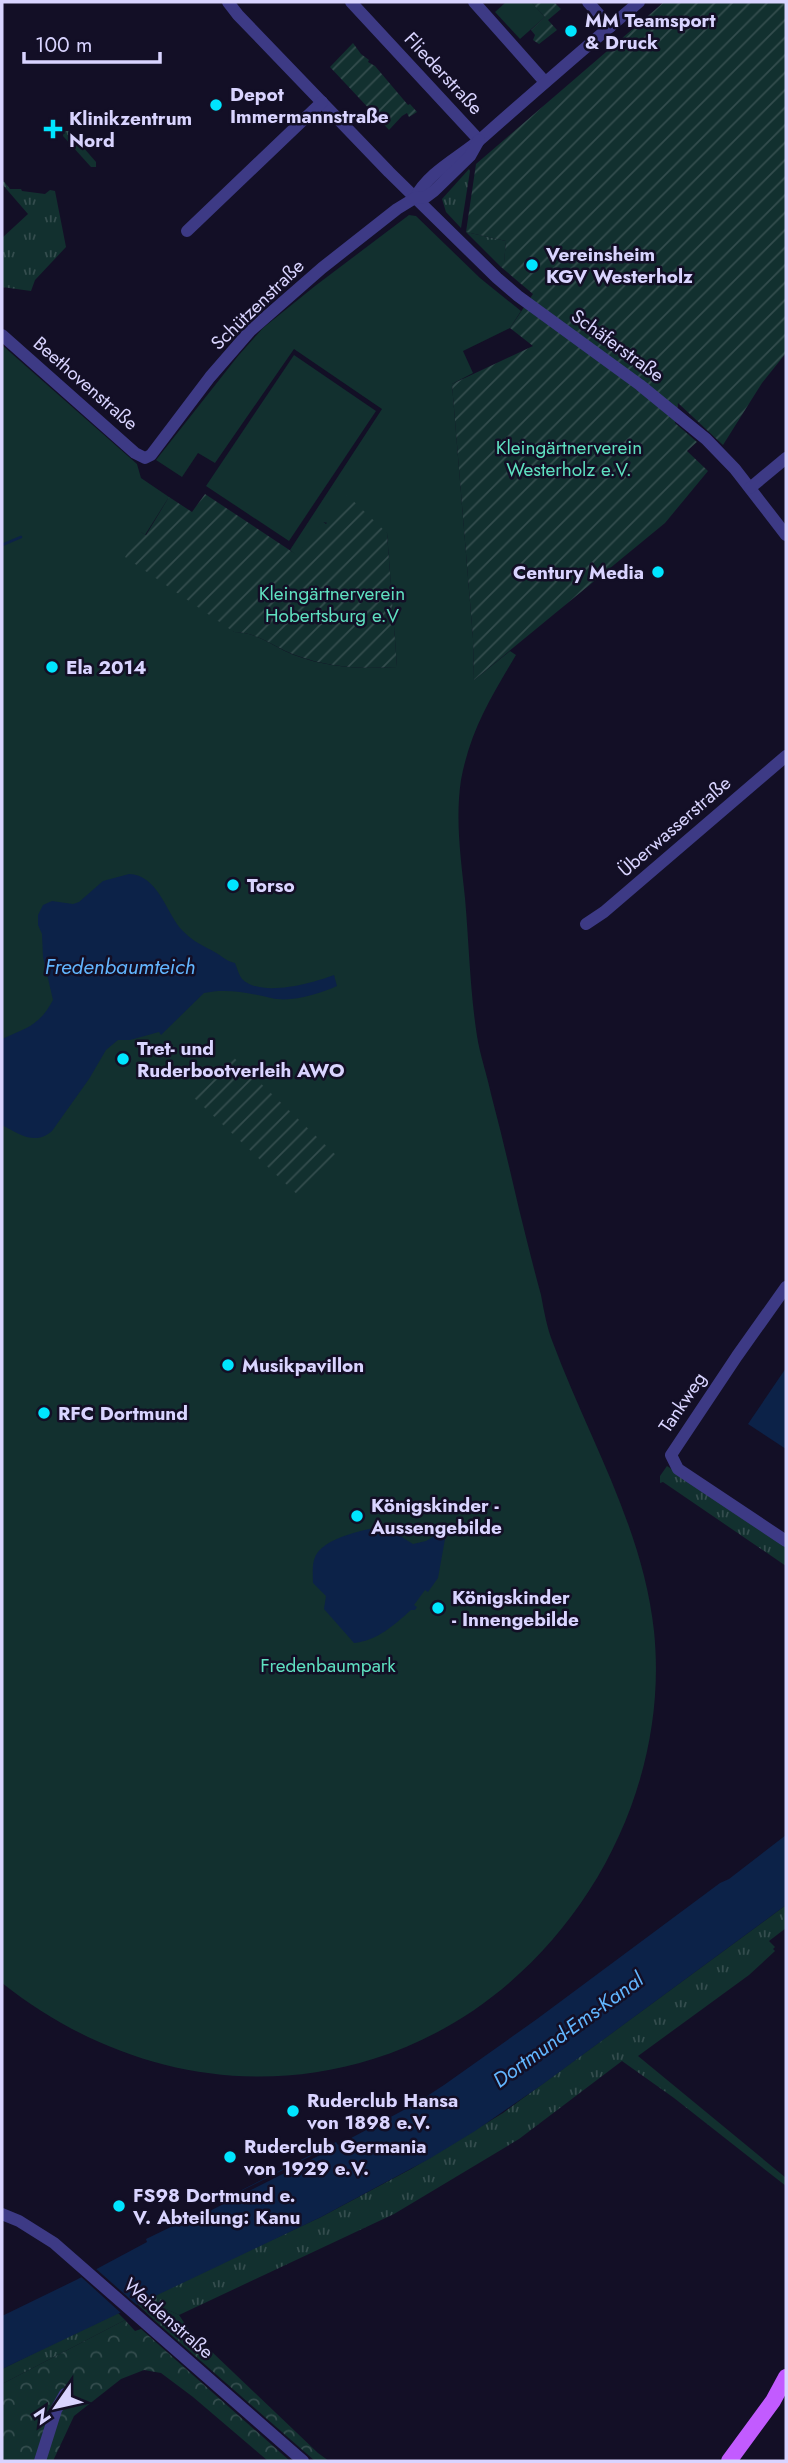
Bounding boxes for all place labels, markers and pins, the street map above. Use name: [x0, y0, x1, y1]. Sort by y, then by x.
place label: MM Teamsport & Druck: [585, 7, 715, 56]
marker: MM Teamsport & Druck: [563, 23, 579, 39]
place label: Depot Immermannstraße: [230, 81, 389, 130]
marker: Depot Immermannstraße: [208, 97, 224, 113]
place label: Klinikzentrum Nord: [69, 105, 192, 154]
marker: Klinikzentrum Nord: [43, 119, 63, 139]
place label: Vereinsheim KGV Westerholz: [545, 241, 693, 290]
marker: Vereinsheim KGV Westerholz: [524, 257, 540, 273]
place label: Century Media: [513, 559, 644, 586]
marker: Century Media: [650, 564, 666, 580]
place label: Ela 2014: [66, 654, 147, 681]
marker: Ela 2014: [44, 659, 60, 675]
place label: Torso: [247, 872, 295, 899]
marker: Torso: [225, 877, 241, 893]
place label: Tret- und Ruderbootverleih AWO: [137, 1035, 345, 1084]
marker: Tret- und Ruderbootverleih AWO: [115, 1051, 131, 1067]
place label: Musikpavillon: [242, 1352, 364, 1379]
marker: Musikpavillon: [220, 1357, 236, 1373]
place label: RFC Dortmund: [58, 1400, 188, 1427]
marker: RFC Dortmund: [36, 1405, 52, 1421]
place label: Königskinder - Aussengebilde: [370, 1492, 502, 1541]
marker: Königskinder - Aussengebilde: [349, 1508, 365, 1524]
place label: Königskinder - Innengebilde: [452, 1584, 579, 1633]
marker: Königskinder - Innengebilde: [430, 1600, 446, 1616]
place label: Ruderclub Hansa von 1898 e.V.: [306, 2087, 458, 2136]
marker: Ruderclub Hansa von 1898 e.V.: [285, 2103, 301, 2119]
place label: Ruderclub Germania von 1929 e.V.: [243, 2133, 427, 2182]
marker: Ruderclub Germania von 1929 e.V.: [222, 2149, 238, 2165]
place label: FS98 Dortmund e. V. Abteilung: Kanu: [132, 2182, 301, 2231]
marker: FS98 Dortmund e. V. Abteilung: Kanu: [111, 2198, 127, 2214]

